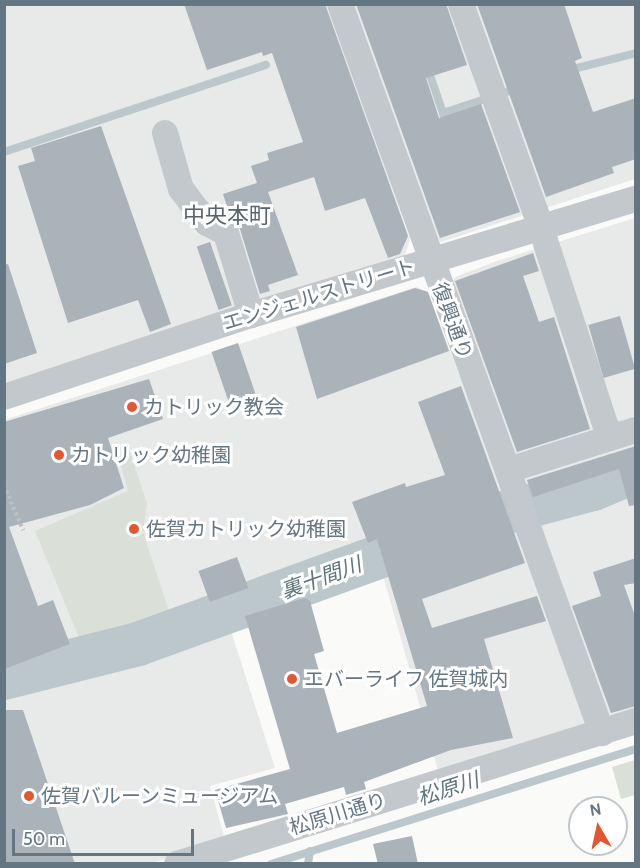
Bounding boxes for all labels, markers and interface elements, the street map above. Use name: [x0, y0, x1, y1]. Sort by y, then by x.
district label: 中央本町: [183, 203, 271, 229]
street label: エンジェルストリート: [220, 254, 418, 336]
street label: 復興通り: [427, 279, 477, 363]
place label: カトリック教会: [144, 395, 284, 419]
marker: カトリック教会: [125, 400, 139, 414]
place label: カトリック幼稚園: [71, 443, 231, 467]
marker: カトリック幼稚園: [52, 448, 66, 462]
place label: 佐賀カトリック幼稚園: [146, 517, 346, 541]
marker: 佐賀カトリック幼稚園: [127, 522, 141, 536]
water label: 裏十間川: [277, 552, 365, 604]
place label: エバーライフ 佐賀城内: [304, 667, 508, 691]
marker: エバーライフ 佐賀城内: [285, 672, 299, 686]
water label: 松原川: [414, 767, 482, 811]
place label: 佐賀バルーンミュージアム: [41, 784, 281, 808]
street label: 松原川通り: [287, 788, 389, 840]
marker: 佐賀バルーンミュージアム: [22, 789, 36, 803]
north arrow: [568, 796, 628, 856]
text: N: [588, 799, 602, 820]
scale bar: [15, 817, 196, 855]
text: 50 m: [23, 828, 65, 850]

